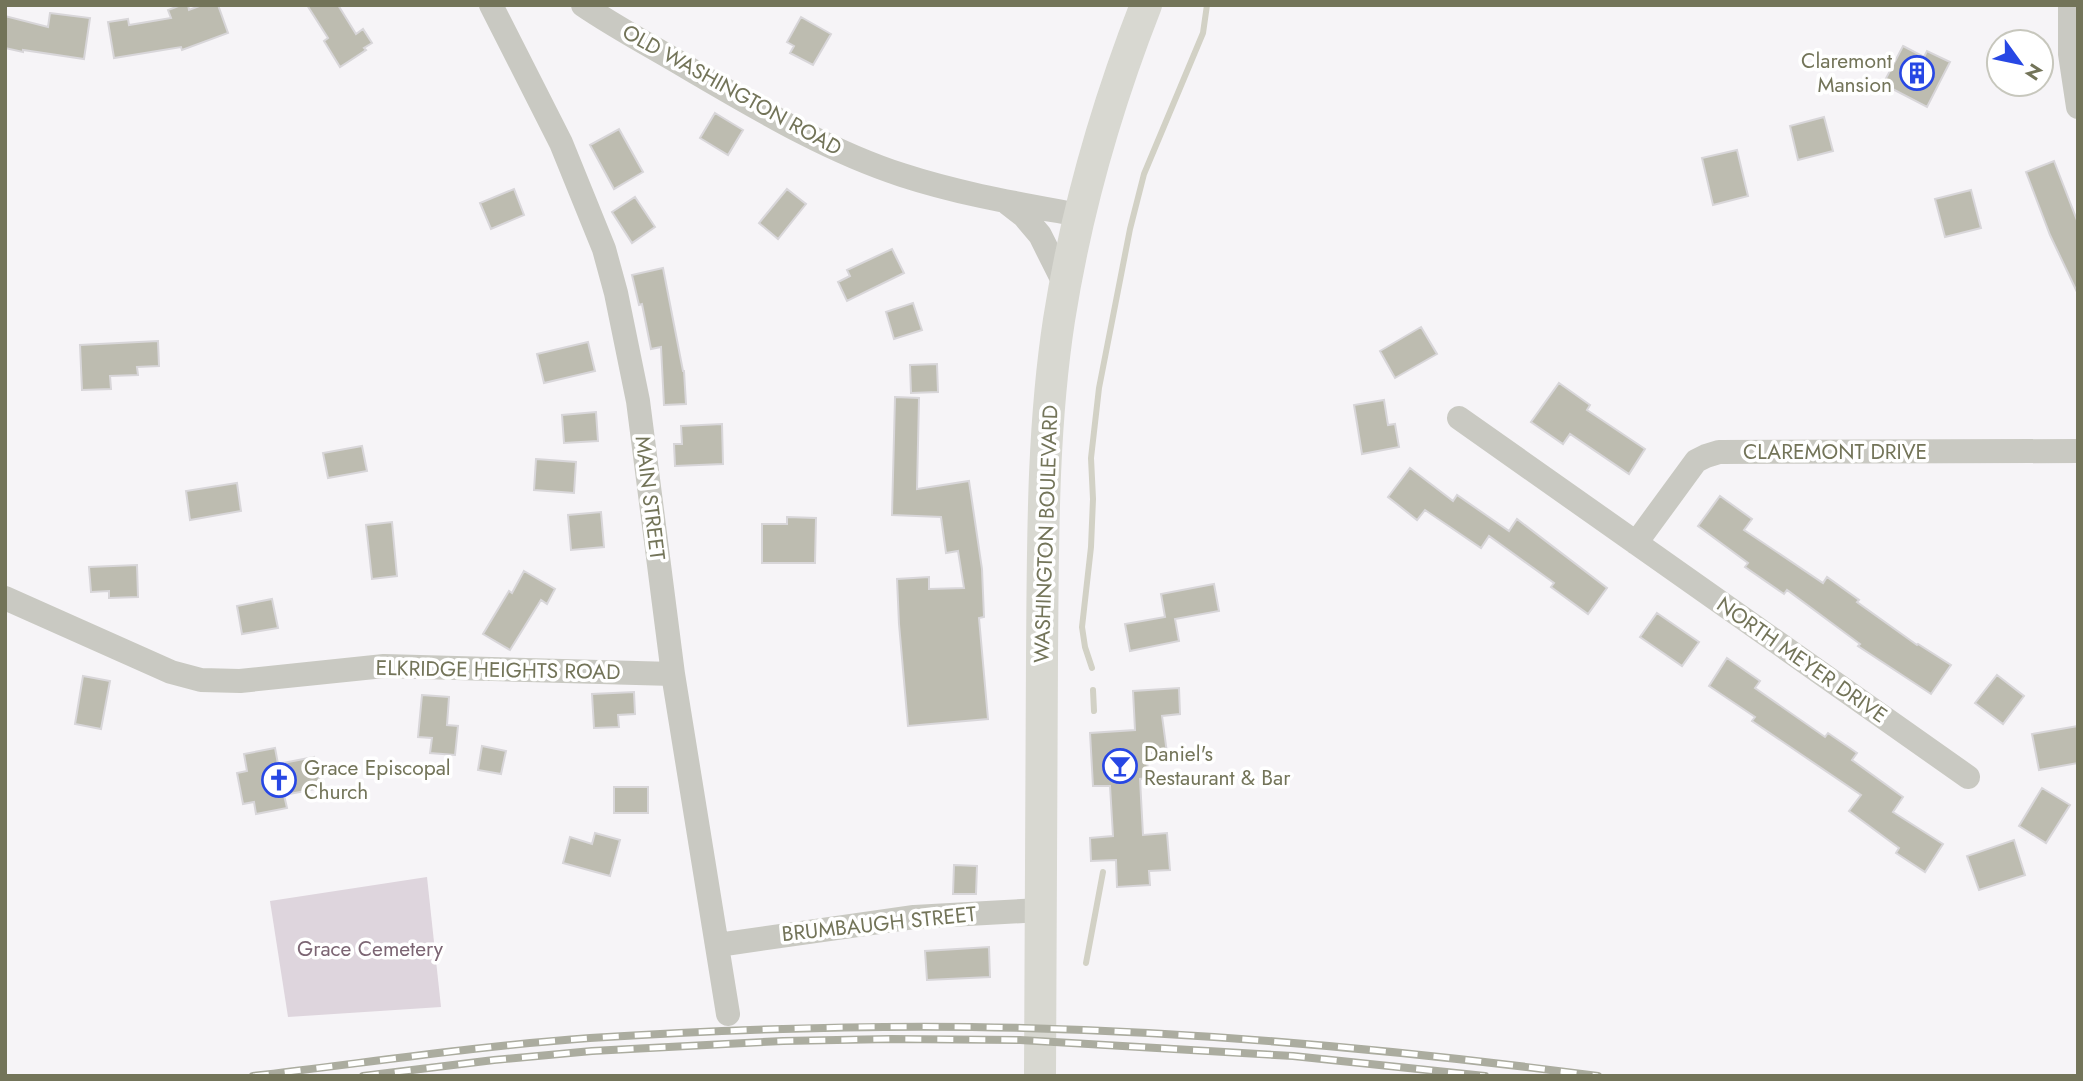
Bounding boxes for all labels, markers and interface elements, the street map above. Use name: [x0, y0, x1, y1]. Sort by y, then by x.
street label: OLD WASHINGTON ROAD: [617, 17, 847, 163]
north arrow: [1985, 28, 2055, 98]
place label: Claremont Mansion: [1801, 46, 1892, 100]
building icon: Claremont Mansion: [1898, 54, 1936, 92]
text: N: [2018, 58, 2049, 86]
street label: WASHINGTON BOULEVARD: [1027, 404, 1065, 664]
street label: MAIN STREET: [628, 434, 673, 562]
street label: CLAREMONT DRIVE: [1743, 437, 1927, 467]
street label: NORTH MEYER DRIVE: [1711, 590, 1893, 730]
street label: ELKRIDGE HEIGHTS ROAD: [375, 653, 621, 687]
place label: Daniel's Restaurant & Bar: [1144, 739, 1291, 793]
bar icon: Daniel's Restaurant & Bar: [1101, 747, 1139, 785]
place label: Grace Episcopal Church: [304, 753, 451, 807]
church icon: Grace Episcopal Church: [260, 761, 298, 799]
street label: BRUMBAUGH STREET: [780, 899, 978, 949]
park label: Grace Cemetery: [297, 934, 444, 964]

